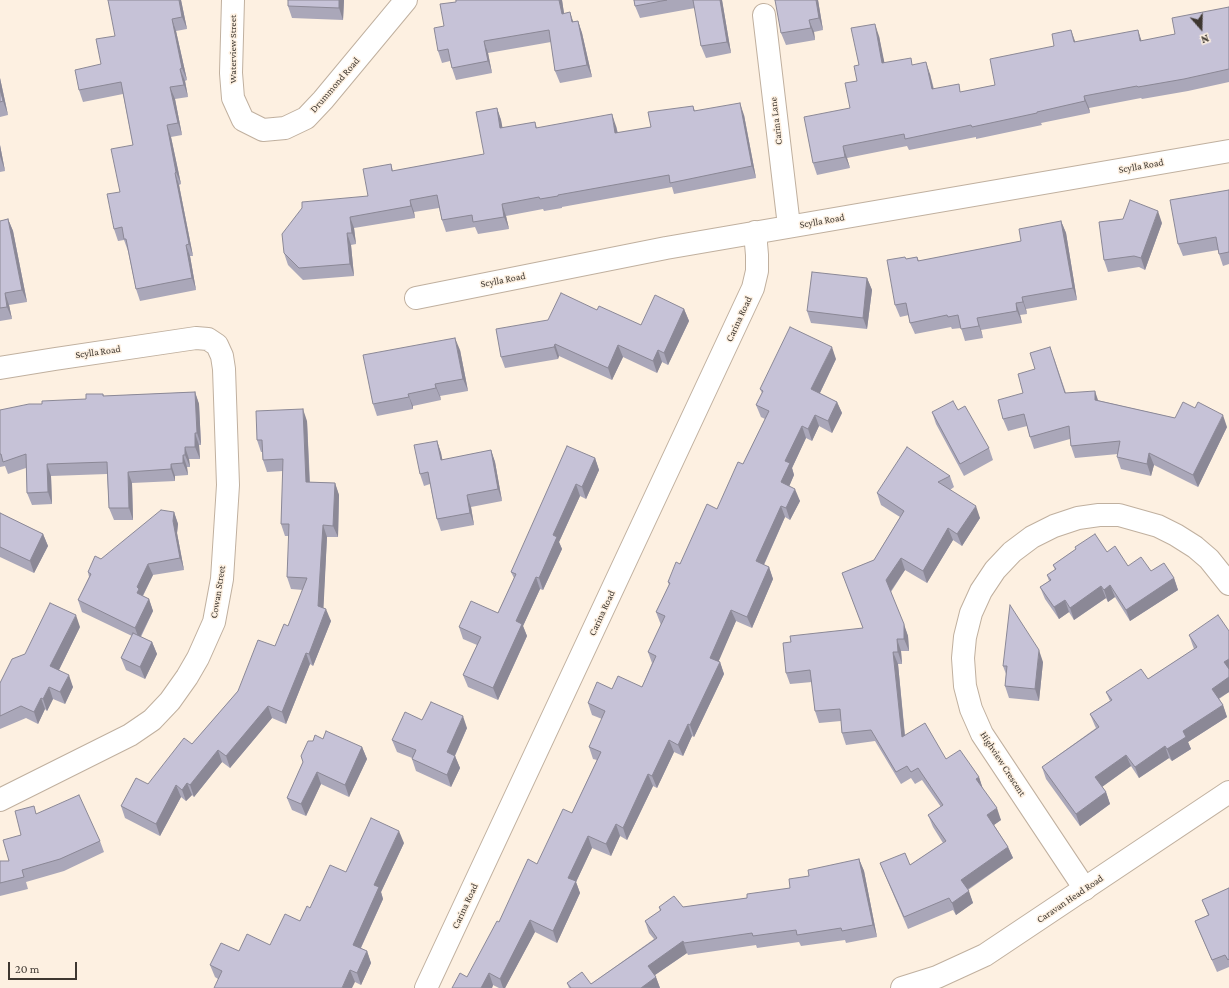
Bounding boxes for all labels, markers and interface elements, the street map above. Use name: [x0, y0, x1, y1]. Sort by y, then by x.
north arrow: [1181, 8, 1221, 48]
street label: Waterview Street: [227, 15, 239, 83]
text: N: [1200, 32, 1211, 46]
street label: Drummond Road: [308, 55, 362, 115]
street label: Carina Lane: [767, 96, 785, 146]
street label: Scylla Road: [1118, 156, 1164, 176]
street label: Scylla Road: [799, 211, 845, 231]
street label: Scylla Road: [480, 270, 526, 290]
street label: Carina Road: [723, 294, 755, 344]
street label: Scylla Road: [75, 343, 121, 361]
street label: Cowan Street: [208, 565, 228, 619]
street label: Carina Road: [586, 588, 618, 638]
street label: Highview Crescent: [978, 729, 1028, 799]
street label: Caravan Head Road: [1034, 872, 1106, 926]
street label: Carina Road: [449, 881, 481, 931]
scale bar: [10, 954, 79, 980]
text: 20 m: [15, 962, 39, 976]

